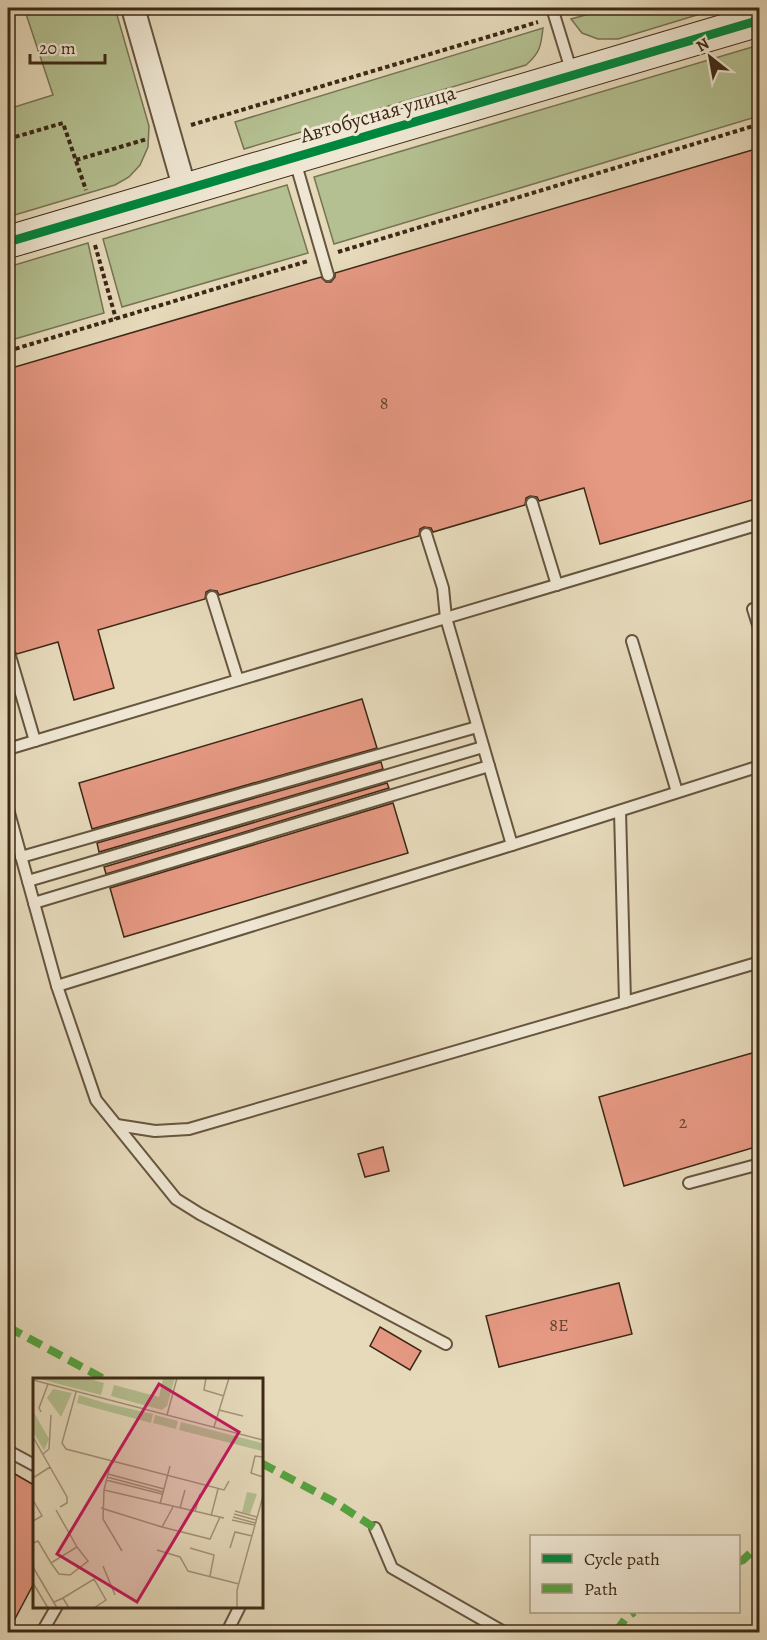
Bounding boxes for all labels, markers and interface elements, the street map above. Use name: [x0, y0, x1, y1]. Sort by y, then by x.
scale bar: [30, 27, 105, 65]
north arrow: [680, 27, 740, 87]
text: N: [692, 32, 714, 57]
text: 20 m: [39, 36, 76, 60]
street label: Автобусная улица: [296, 78, 459, 150]
house number: 8: [380, 391, 388, 415]
house number: 2: [679, 1110, 688, 1134]
house number: 8Е: [549, 1313, 569, 1337]
inset map: [33, 1378, 262, 1607]
legend: [530, 1535, 740, 1613]
text: Cycle path: [584, 1547, 660, 1571]
text: Path: [584, 1577, 618, 1601]

